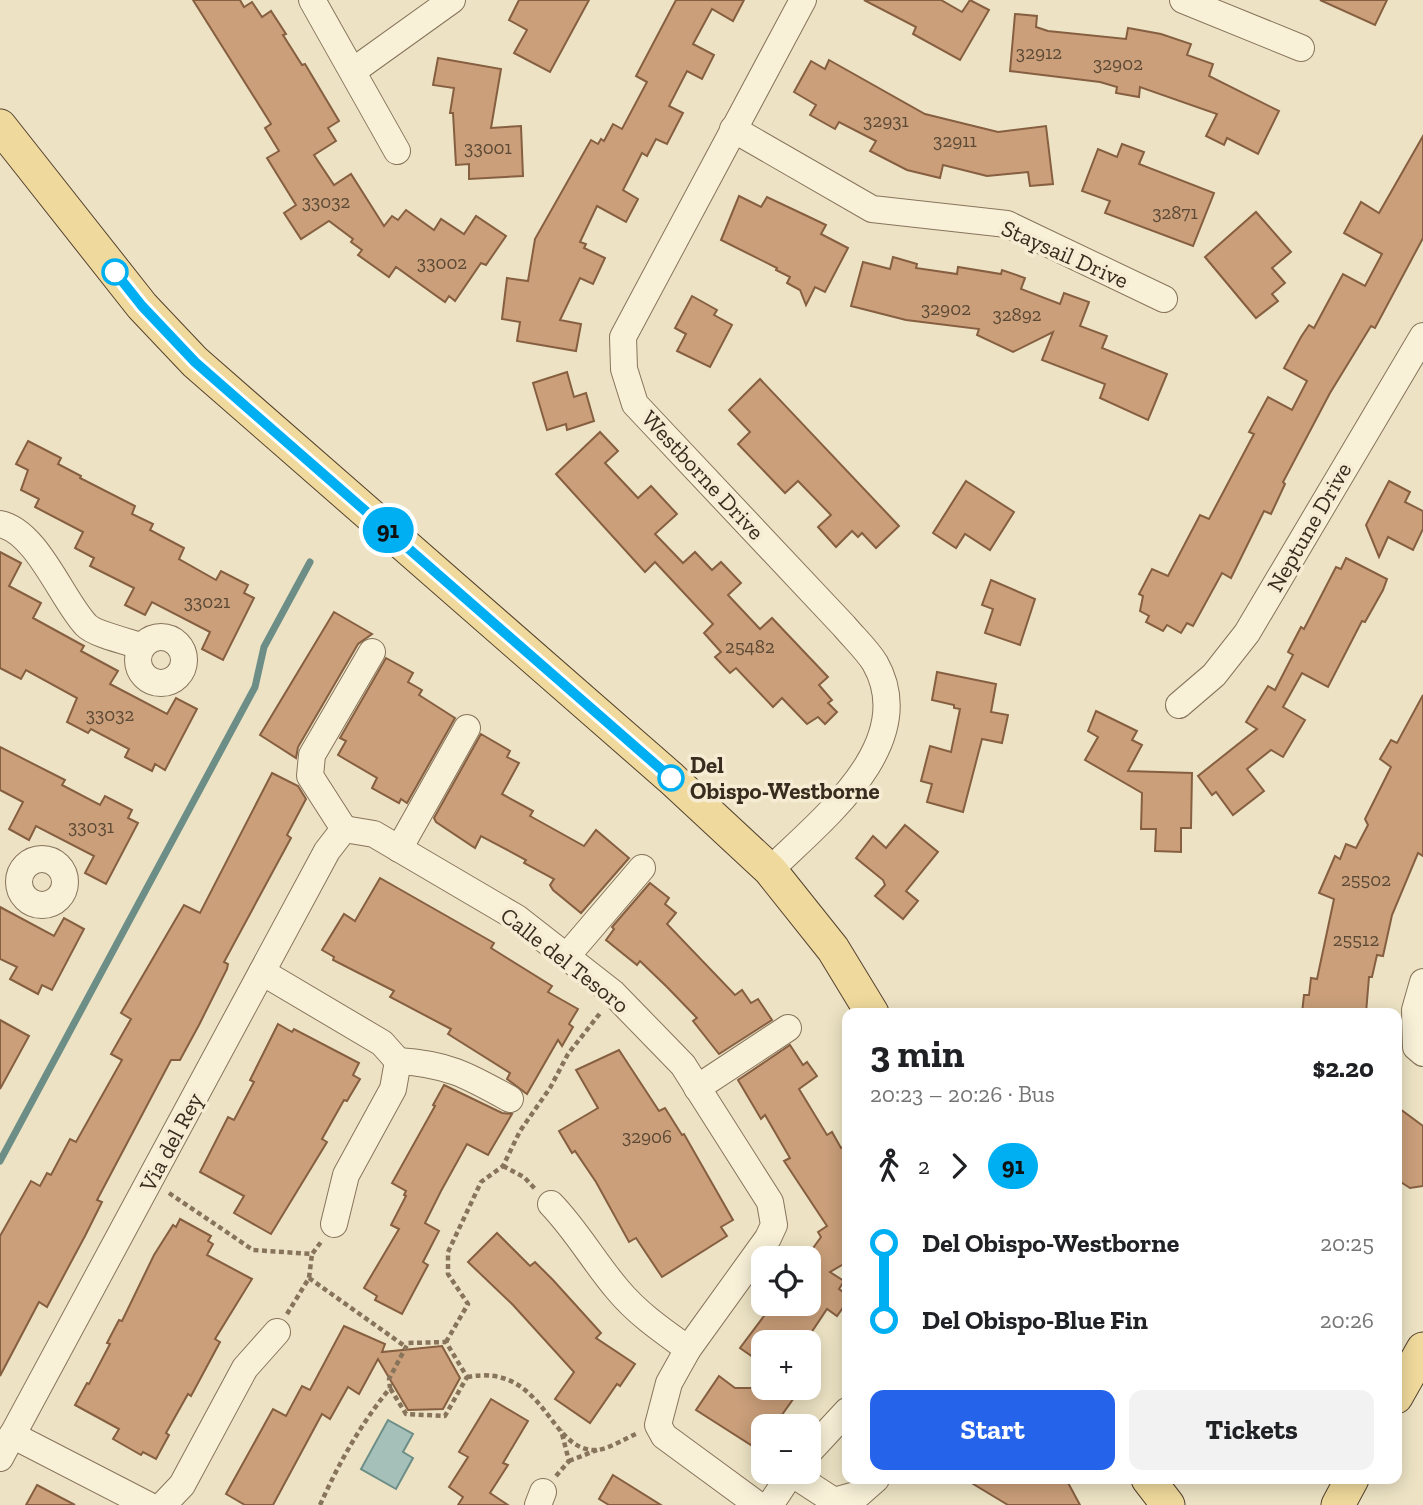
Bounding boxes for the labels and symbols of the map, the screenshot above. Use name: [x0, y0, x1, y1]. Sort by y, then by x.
house number: 32912: [1016, 41, 1062, 64]
house number: 32902: [1093, 52, 1143, 75]
house number: 32931: [863, 109, 909, 132]
house number: 32911: [933, 129, 977, 152]
house number: 33001: [464, 136, 512, 159]
house number: 33032: [302, 190, 350, 213]
house number: 32871: [1152, 201, 1198, 224]
street label: Staysail Drive: [997, 214, 1133, 294]
house number: 33002: [417, 251, 467, 274]
unlabelled marker: [102, 259, 128, 285]
house number: 32902: [921, 297, 971, 320]
house number: 32892: [992, 303, 1042, 326]
street label: Westborne Drive: [636, 404, 770, 546]
street label: Neptune Drive: [1261, 457, 1357, 597]
line badge: 91: [356, 507, 420, 553]
house number: 33021: [184, 590, 230, 613]
house number: 25482: [725, 635, 775, 658]
house number: 33032: [86, 703, 134, 726]
place label: Del Obispo-Westborne: [690, 751, 880, 805]
marker: Del Obispo-Westborne: [658, 765, 684, 791]
house number: 33031: [68, 815, 114, 838]
house number: 25502: [1341, 868, 1391, 891]
street label: Calle del Tesoro: [495, 901, 635, 1019]
house number: 25512: [1333, 928, 1379, 951]
street label: Via del Rey: [133, 1088, 209, 1197]
house number: 32906: [622, 1125, 672, 1148]

